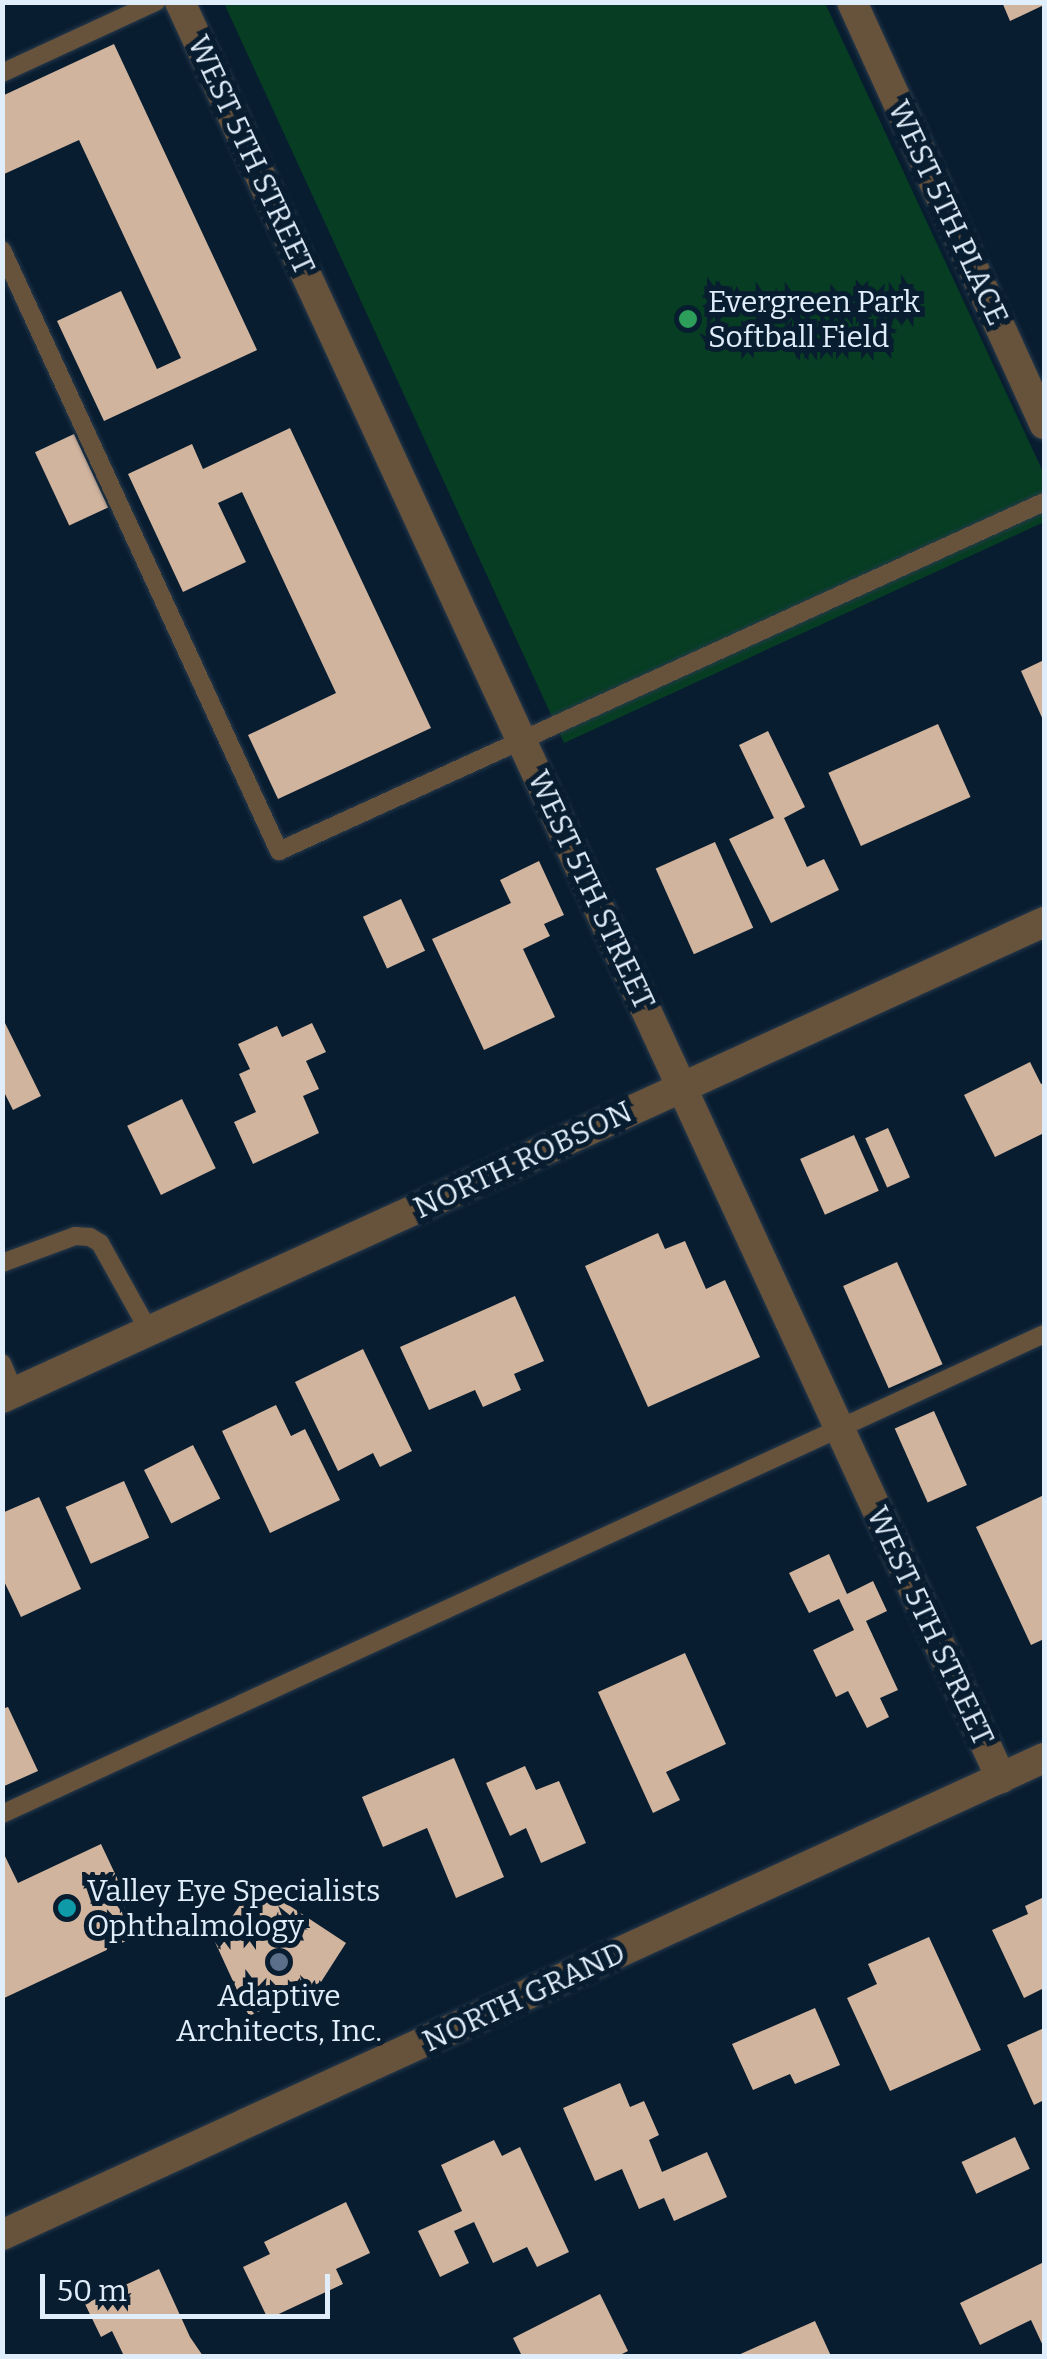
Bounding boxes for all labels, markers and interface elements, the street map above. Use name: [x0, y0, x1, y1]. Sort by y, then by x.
street label: WEST 5TH STREET: [180, 30, 322, 280]
street label: WEST 5TH PLACE: [880, 95, 1016, 331]
place label: Evergreen Park Softball Field: [708, 284, 920, 354]
marker: Evergreen Park Softball Field: [677, 308, 699, 330]
street label: WEST 5TH STREET: [520, 765, 662, 1015]
street label: NORTH ROBSON: [408, 1094, 638, 1226]
street label: WEST 5TH STREET: [859, 1501, 1001, 1751]
place label: Valley Eye Specialists Ophthalmology: [87, 1873, 380, 1944]
marker: Valley Eye Specialists Ophthalmology: [56, 1897, 78, 1919]
street label: NORTH GRAND: [417, 1934, 631, 2060]
marker: Adaptive Architects, Inc.: [268, 1951, 290, 1973]
place label: Adaptive Architects, Inc.: [176, 1978, 382, 2048]
scale bar: [45, 2254, 335, 2316]
text: 50 m: [57, 2273, 127, 2309]

